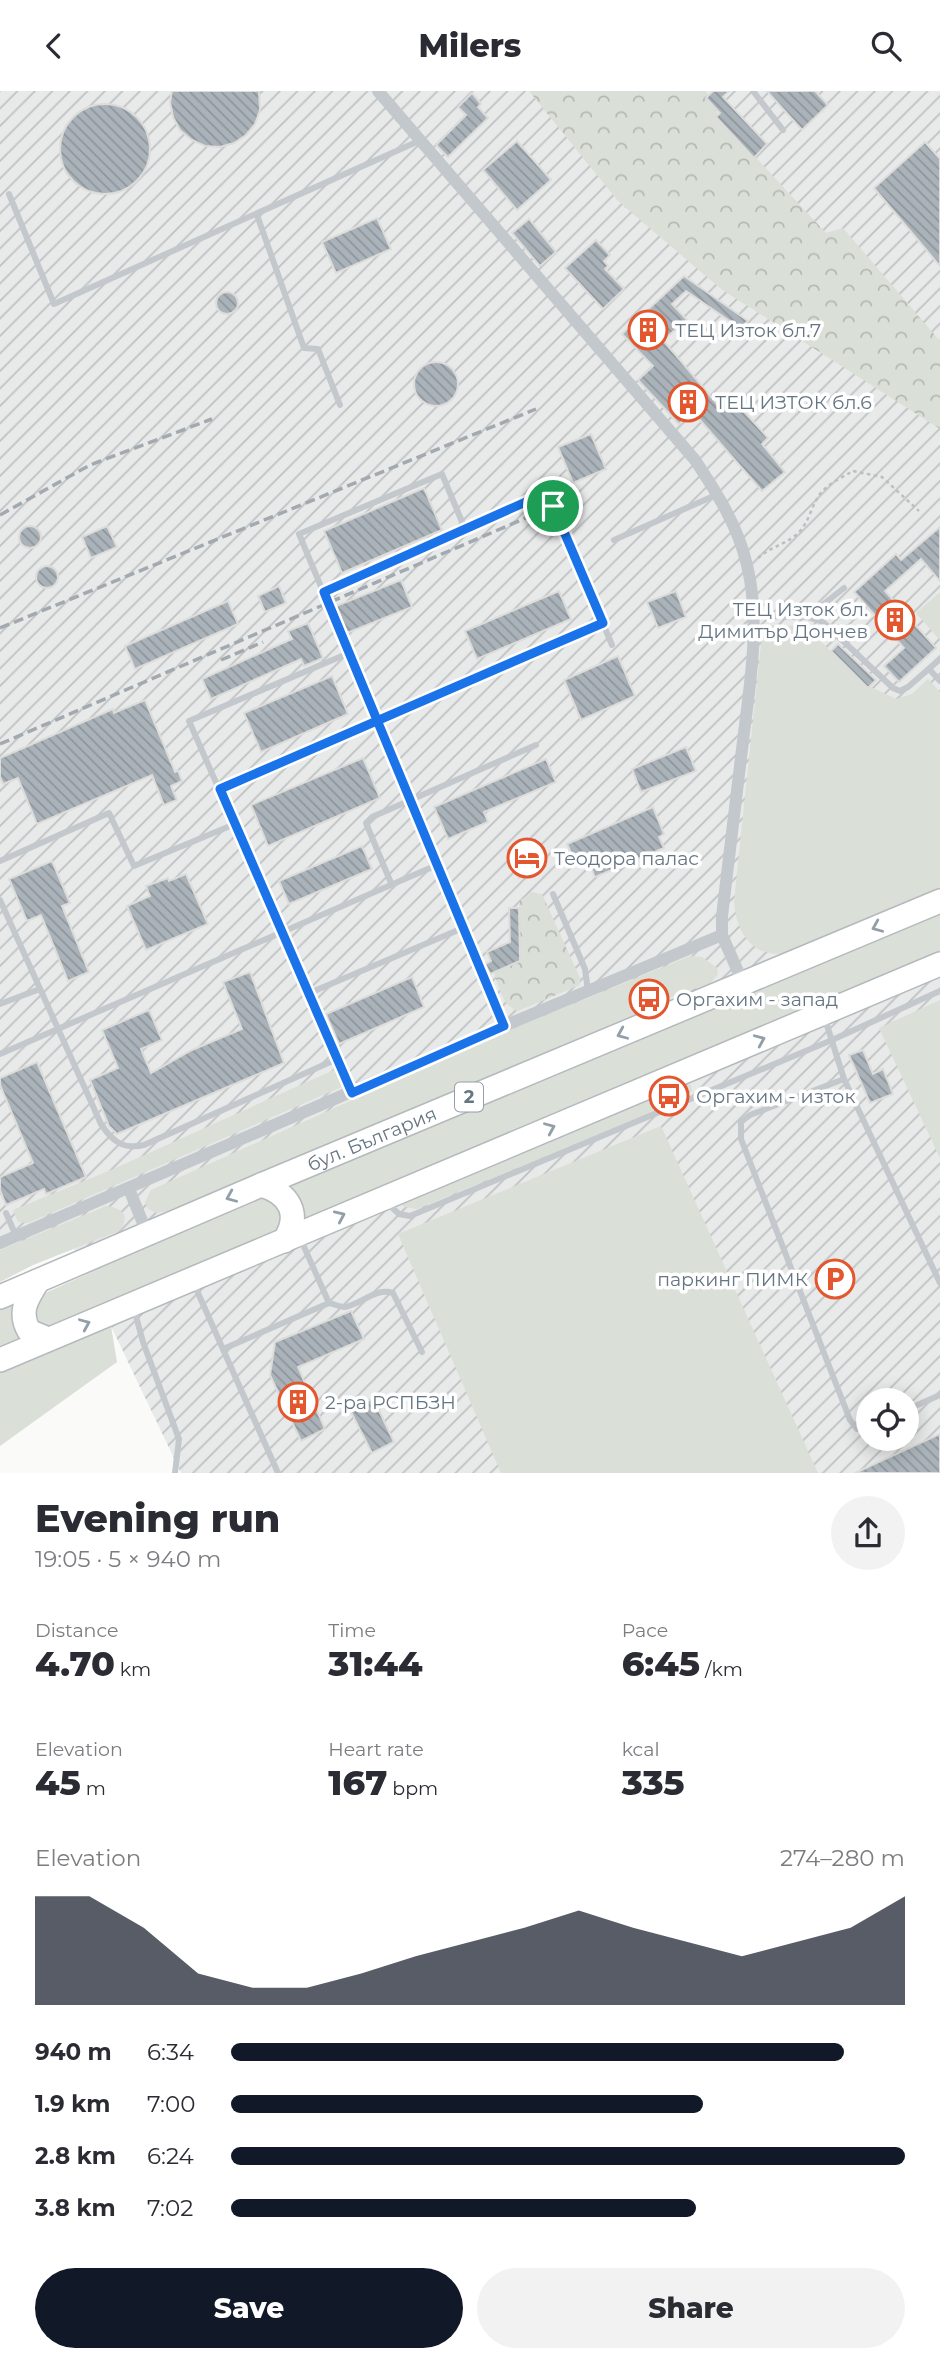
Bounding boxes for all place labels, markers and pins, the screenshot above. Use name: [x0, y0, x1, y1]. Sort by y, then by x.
building icon: ТЕЦ Изток бл.7: [627, 309, 669, 351]
place label: ТЕЦ Изток бл.7: [675, 319, 821, 342]
building icon: ТЕЦ ИЗТОК бл.6: [667, 381, 709, 423]
place label: ТЕЦ ИЗТОК бл.6: [715, 391, 872, 414]
pin: [523, 476, 583, 536]
place label: ТЕЦ Изток бл. Димитър Дончев: [698, 598, 868, 643]
building icon: ТЕЦ Изток бл. Димитър Дончев: [874, 599, 916, 641]
hotel icon: Теодора палас: [506, 837, 548, 879]
place label: Теодора палас: [554, 847, 699, 870]
bus stop icon: Оргахим - запад: [628, 978, 670, 1020]
place label: Оргахим - запад: [676, 988, 838, 1011]
bus stop icon: Оргахим - изток: [648, 1075, 690, 1117]
place label: Оргахим - изток: [696, 1085, 855, 1108]
parking icon: паркинг ПИМК: [814, 1258, 856, 1300]
place label: паркинг ПИМК: [657, 1268, 808, 1291]
building icon: 2-ра РСПБЗН: [277, 1381, 319, 1423]
place label: 2-ра РСПБЗН: [325, 1391, 456, 1414]

